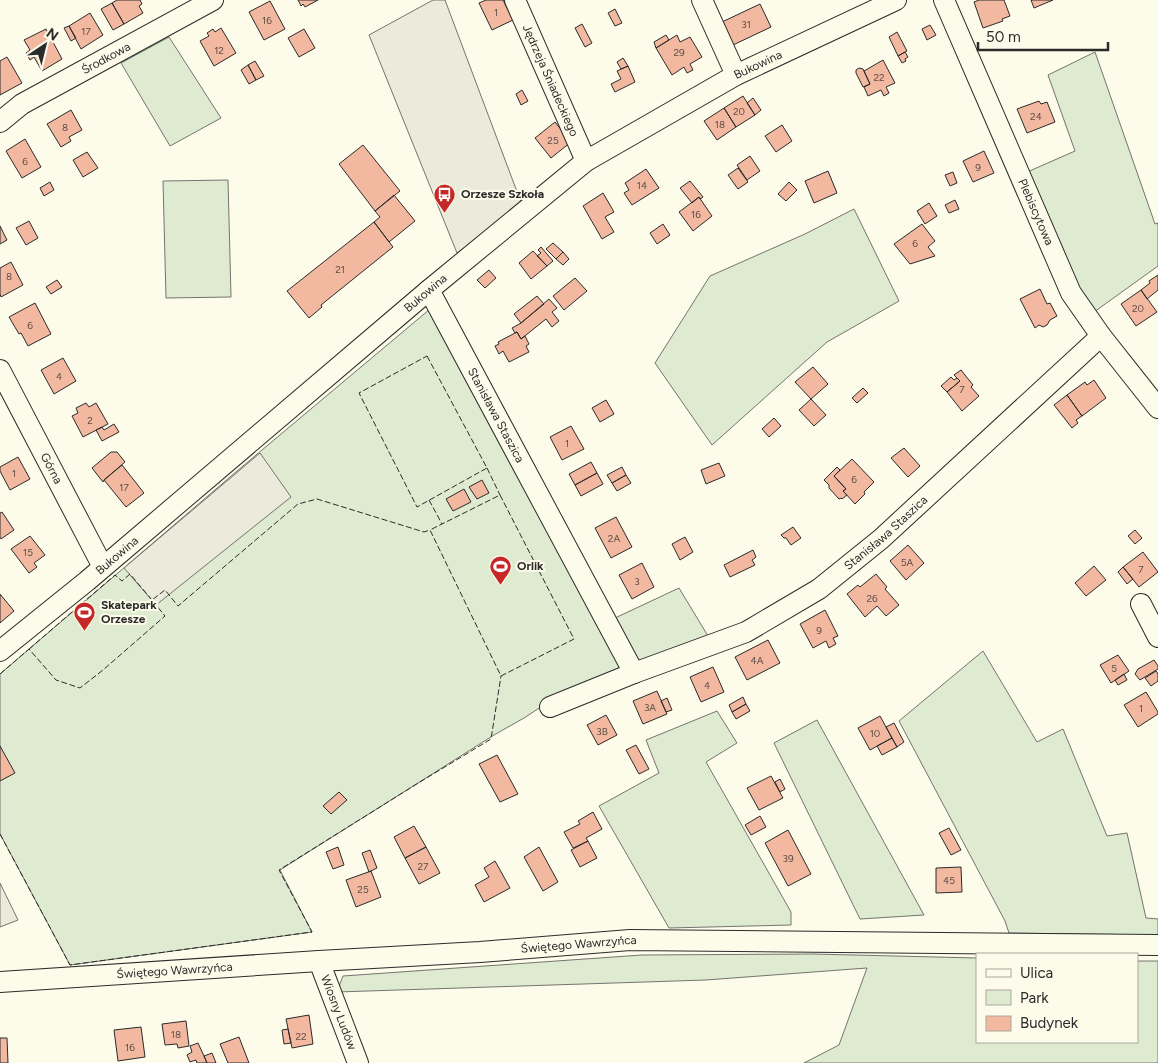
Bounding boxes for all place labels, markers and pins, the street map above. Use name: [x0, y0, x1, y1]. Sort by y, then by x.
bus stop icon: Orzesze Szkoła: [433, 182, 457, 213]
place label: Orzesze Szkoła: [461, 187, 544, 201]
sports icon: Orlik: [489, 554, 513, 585]
place label: Orlik: [517, 559, 544, 573]
place label: Skatepark Orzesze: [101, 598, 157, 626]
sports icon: Skatepark Orzesze: [73, 600, 97, 631]

